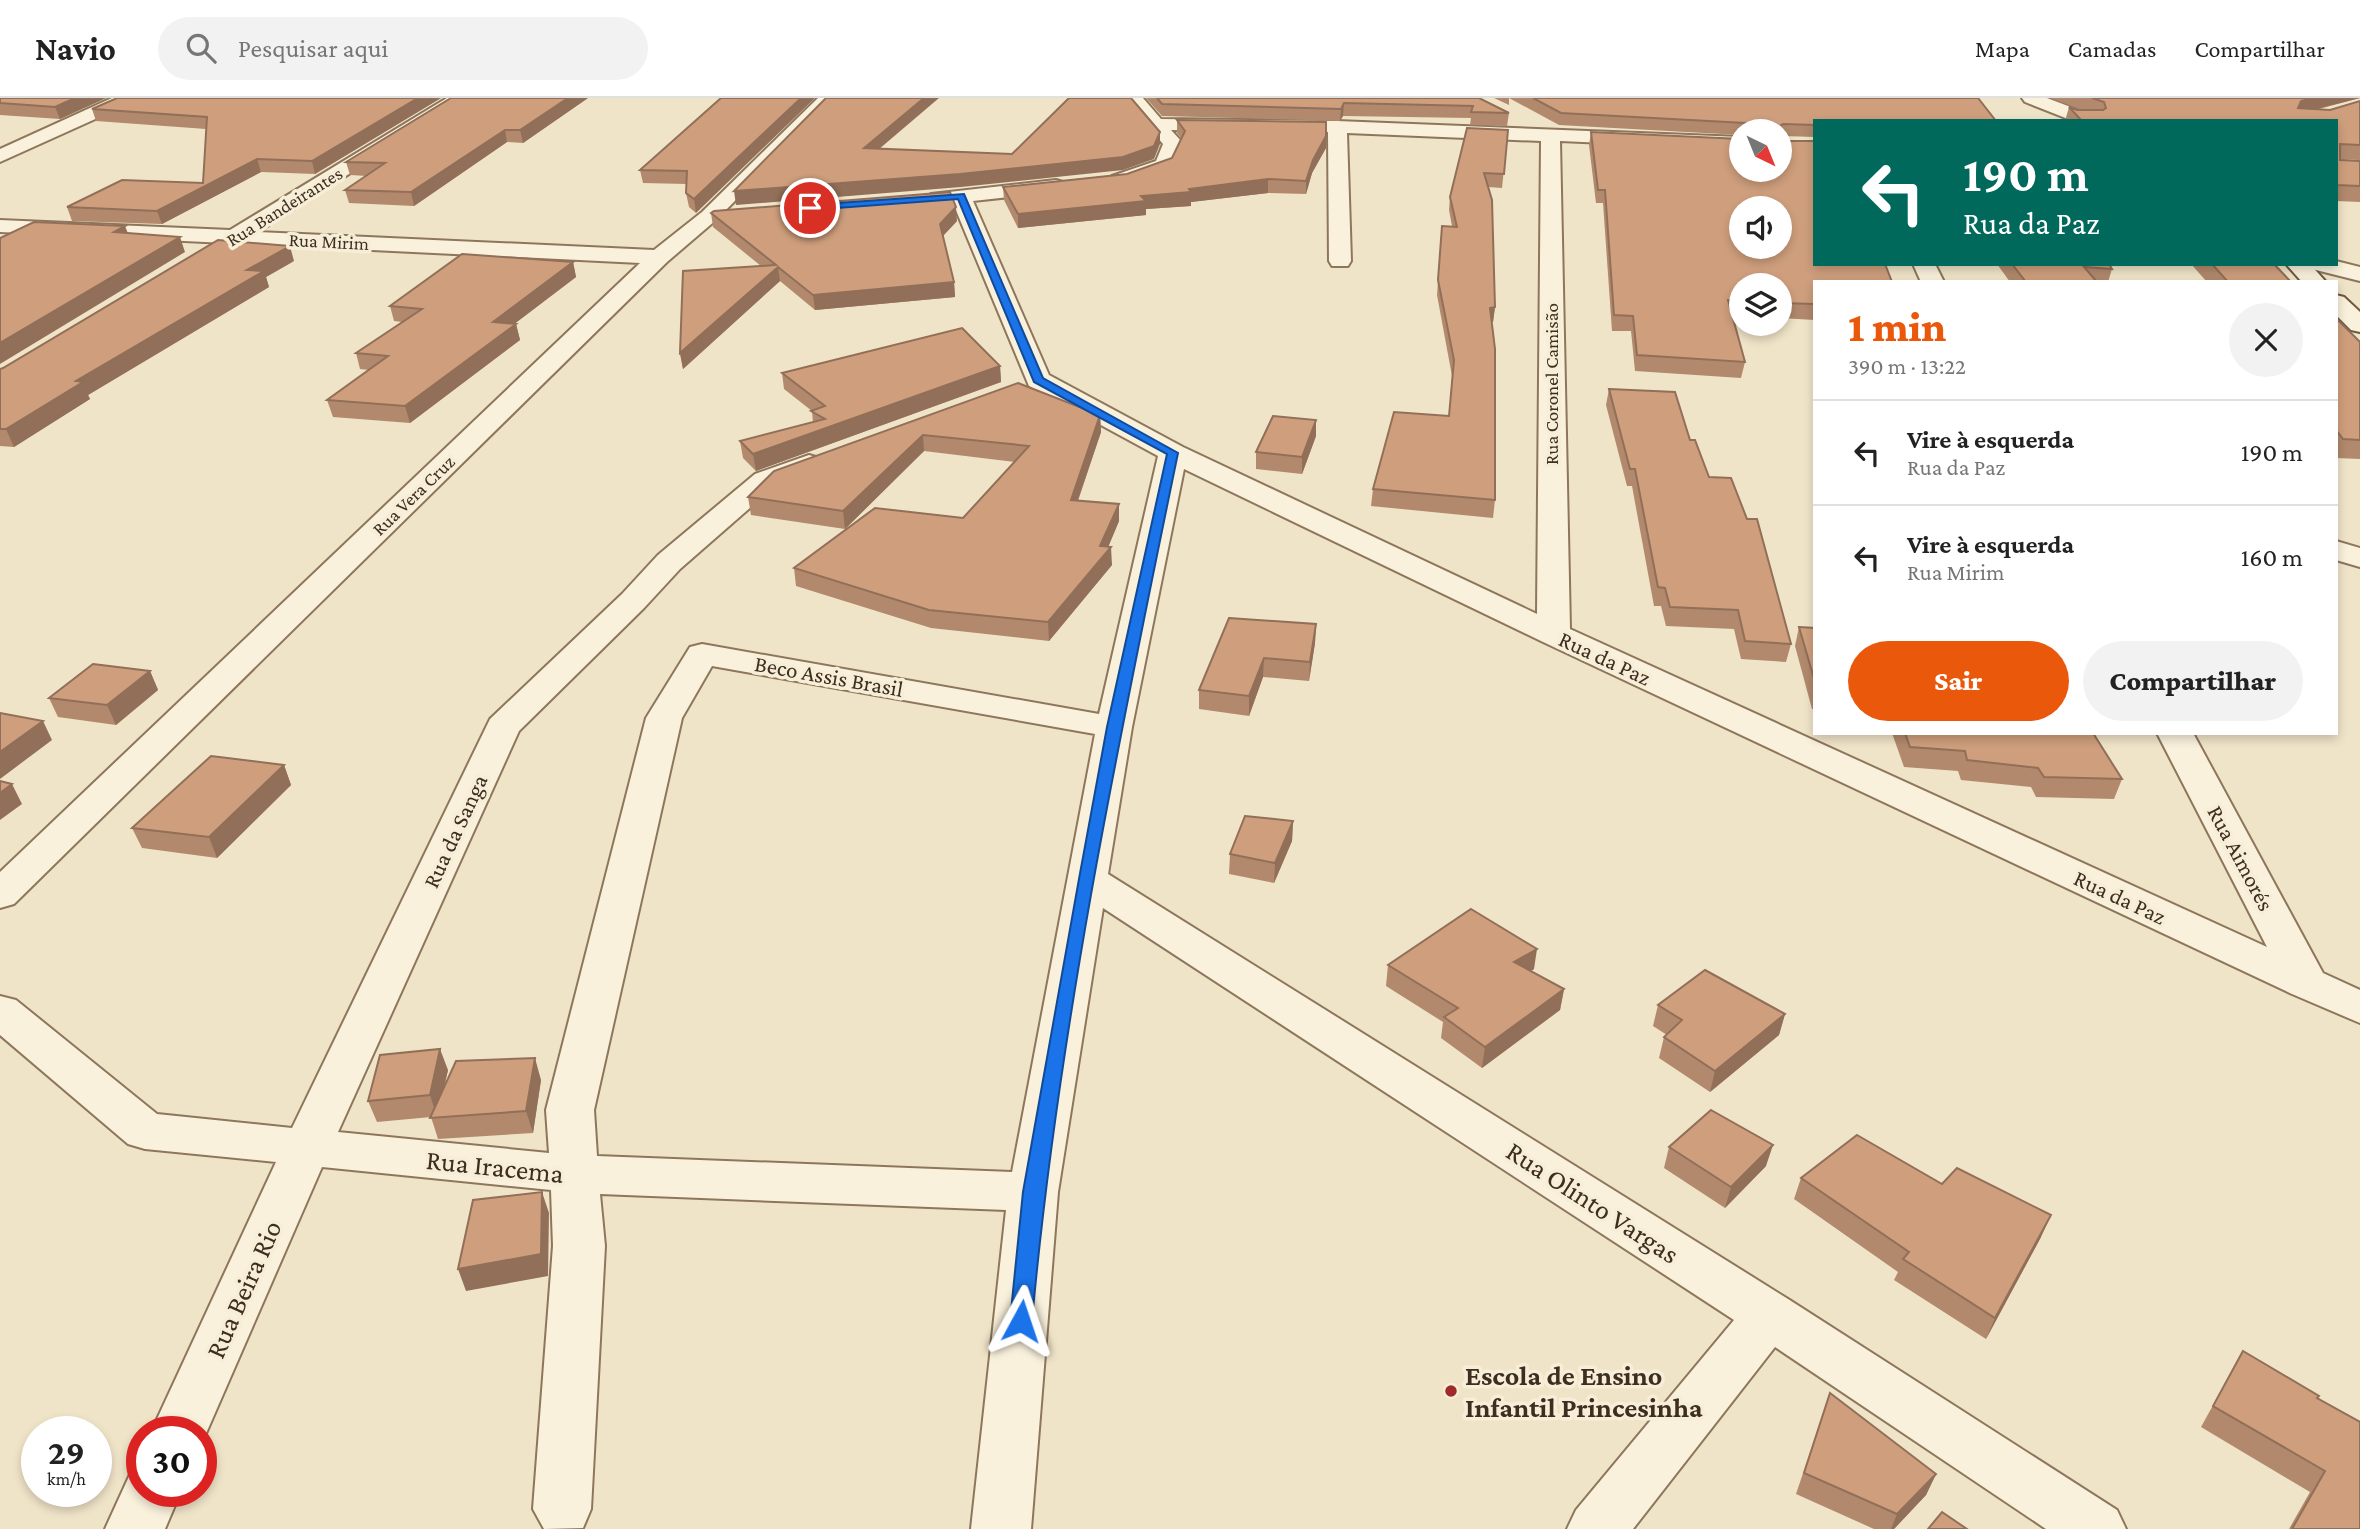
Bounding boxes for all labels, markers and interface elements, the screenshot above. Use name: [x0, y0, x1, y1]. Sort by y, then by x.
search box: [158, 17, 648, 80]
icon: search: [182, 29, 220, 67]
text: Navio: [35, 30, 116, 67]
text: Pesquisar aqui: [238, 34, 388, 63]
text: Mapa: [1975, 35, 2030, 62]
text: Camadas: [2068, 35, 2156, 62]
text: Compartilhar: [2194, 35, 2325, 62]
north arrow: [1729, 119, 1792, 182]
map controls: [1729, 119, 1792, 336]
icon: left: [1848, 147, 1939, 238]
text: 190 m: [1963, 147, 2089, 202]
street label: Rua Bandeirantes: [222, 162, 346, 251]
pin: [780, 178, 840, 238]
icon: arrive: [791, 189, 829, 227]
button: sound: [1729, 196, 1792, 259]
text: Rua da Paz: [1963, 205, 2100, 241]
street label: Rua Mirim: [288, 229, 370, 254]
button: layers: [1729, 273, 1792, 336]
street label: Rua Coronel Camisão: [1541, 303, 1562, 465]
text: 1 min: [1848, 303, 1946, 350]
button: close: [2229, 303, 2303, 377]
text: 390 m · 13:22: [1848, 353, 1966, 379]
text: Vire à esquerda: [1907, 425, 2074, 454]
icon: left: [1848, 434, 1886, 472]
text: 190 m: [2241, 438, 2303, 467]
street label: Rua Vera Cruz: [368, 451, 459, 540]
text: Rua da Paz: [1907, 454, 2005, 480]
text: Vire à esquerda: [1907, 530, 2074, 559]
icon: left: [1848, 539, 1886, 577]
text: 160 m: [2241, 543, 2303, 572]
text: Rua Mirim: [1907, 559, 2004, 585]
street label: Rua da Paz: [1555, 625, 1655, 691]
button: Sair: [1848, 641, 2069, 721]
button: Compartilhar: [2083, 641, 2303, 721]
street label: Beco Assis Brasil: [753, 650, 905, 702]
street label: Rua da Sanga: [417, 770, 493, 892]
street label: Rua Aimorés: [2202, 801, 2280, 915]
street label: Rua da Paz: [2070, 864, 2170, 930]
street label: Rua Olinto Vargas: [1501, 1135, 1685, 1270]
street label: Rua Iracema: [425, 1144, 565, 1189]
street label: Rua Beira Rio: [199, 1216, 288, 1363]
position arrow: [984, 1284, 1058, 1358]
place label: Escola de Ensino Infantil Princesinha: [1465, 1360, 1703, 1423]
marker: Escola de Ensino Infantil Princesinha: [1443, 1383, 1459, 1399]
speed limit sign: 30: [126, 1416, 217, 1507]
text: 29: [48, 1433, 85, 1472]
text: km/h: [47, 1469, 86, 1489]

